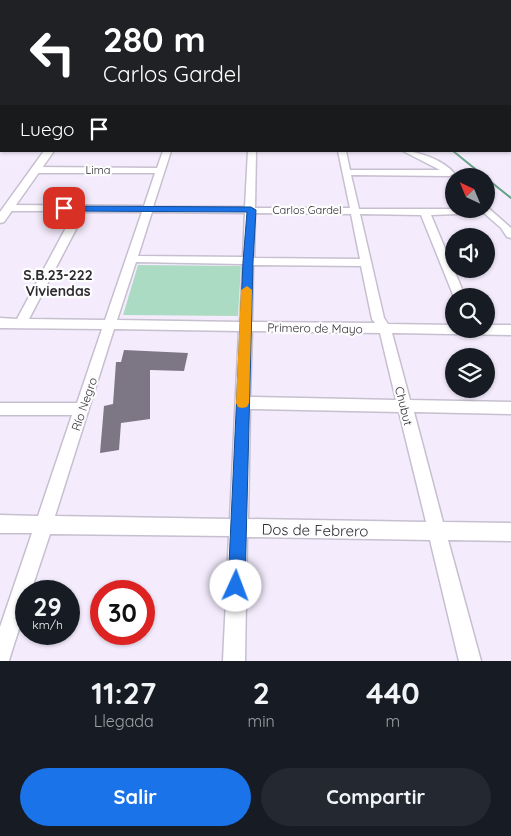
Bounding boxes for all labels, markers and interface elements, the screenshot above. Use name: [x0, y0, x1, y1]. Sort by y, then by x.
text: 280 m: [103, 17, 206, 61]
icon: left: [20, 20, 85, 85]
text: Carlos Gardel: [103, 60, 241, 88]
icon: arrive: [85, 115, 113, 143]
text: Luego: [20, 117, 75, 141]
street label: Lima: [86, 163, 110, 177]
north arrow: [445, 168, 495, 218]
map controls: [445, 168, 495, 398]
pin: [43, 187, 85, 229]
icon: arrive: [50, 194, 78, 222]
street label: Carlos Gardel: [272, 203, 342, 217]
button: sound: [445, 228, 495, 278]
district label: S.B.23-222 Viviendas: [23, 266, 93, 300]
button: search: [445, 288, 495, 338]
street label: Primero de Mayo: [267, 320, 363, 336]
button: layers: [445, 348, 495, 398]
street label: Río Negro: [68, 375, 100, 433]
street label: Chubut: [392, 385, 416, 427]
street label: Dos de Febrero: [261, 520, 369, 540]
position arrow: [209, 559, 261, 611]
speed limit sign: 30: [90, 580, 155, 645]
text: 29: [33, 591, 62, 622]
text: km/h: [32, 617, 63, 632]
text: 11:27: [91, 674, 156, 712]
text: 2: [253, 674, 270, 712]
text: 440: [366, 674, 420, 712]
text: Llegada: [94, 711, 154, 731]
text: min: [248, 711, 275, 731]
text: m: [386, 711, 400, 731]
button: Salir: [20, 768, 251, 826]
button: Compartir: [261, 768, 491, 826]

